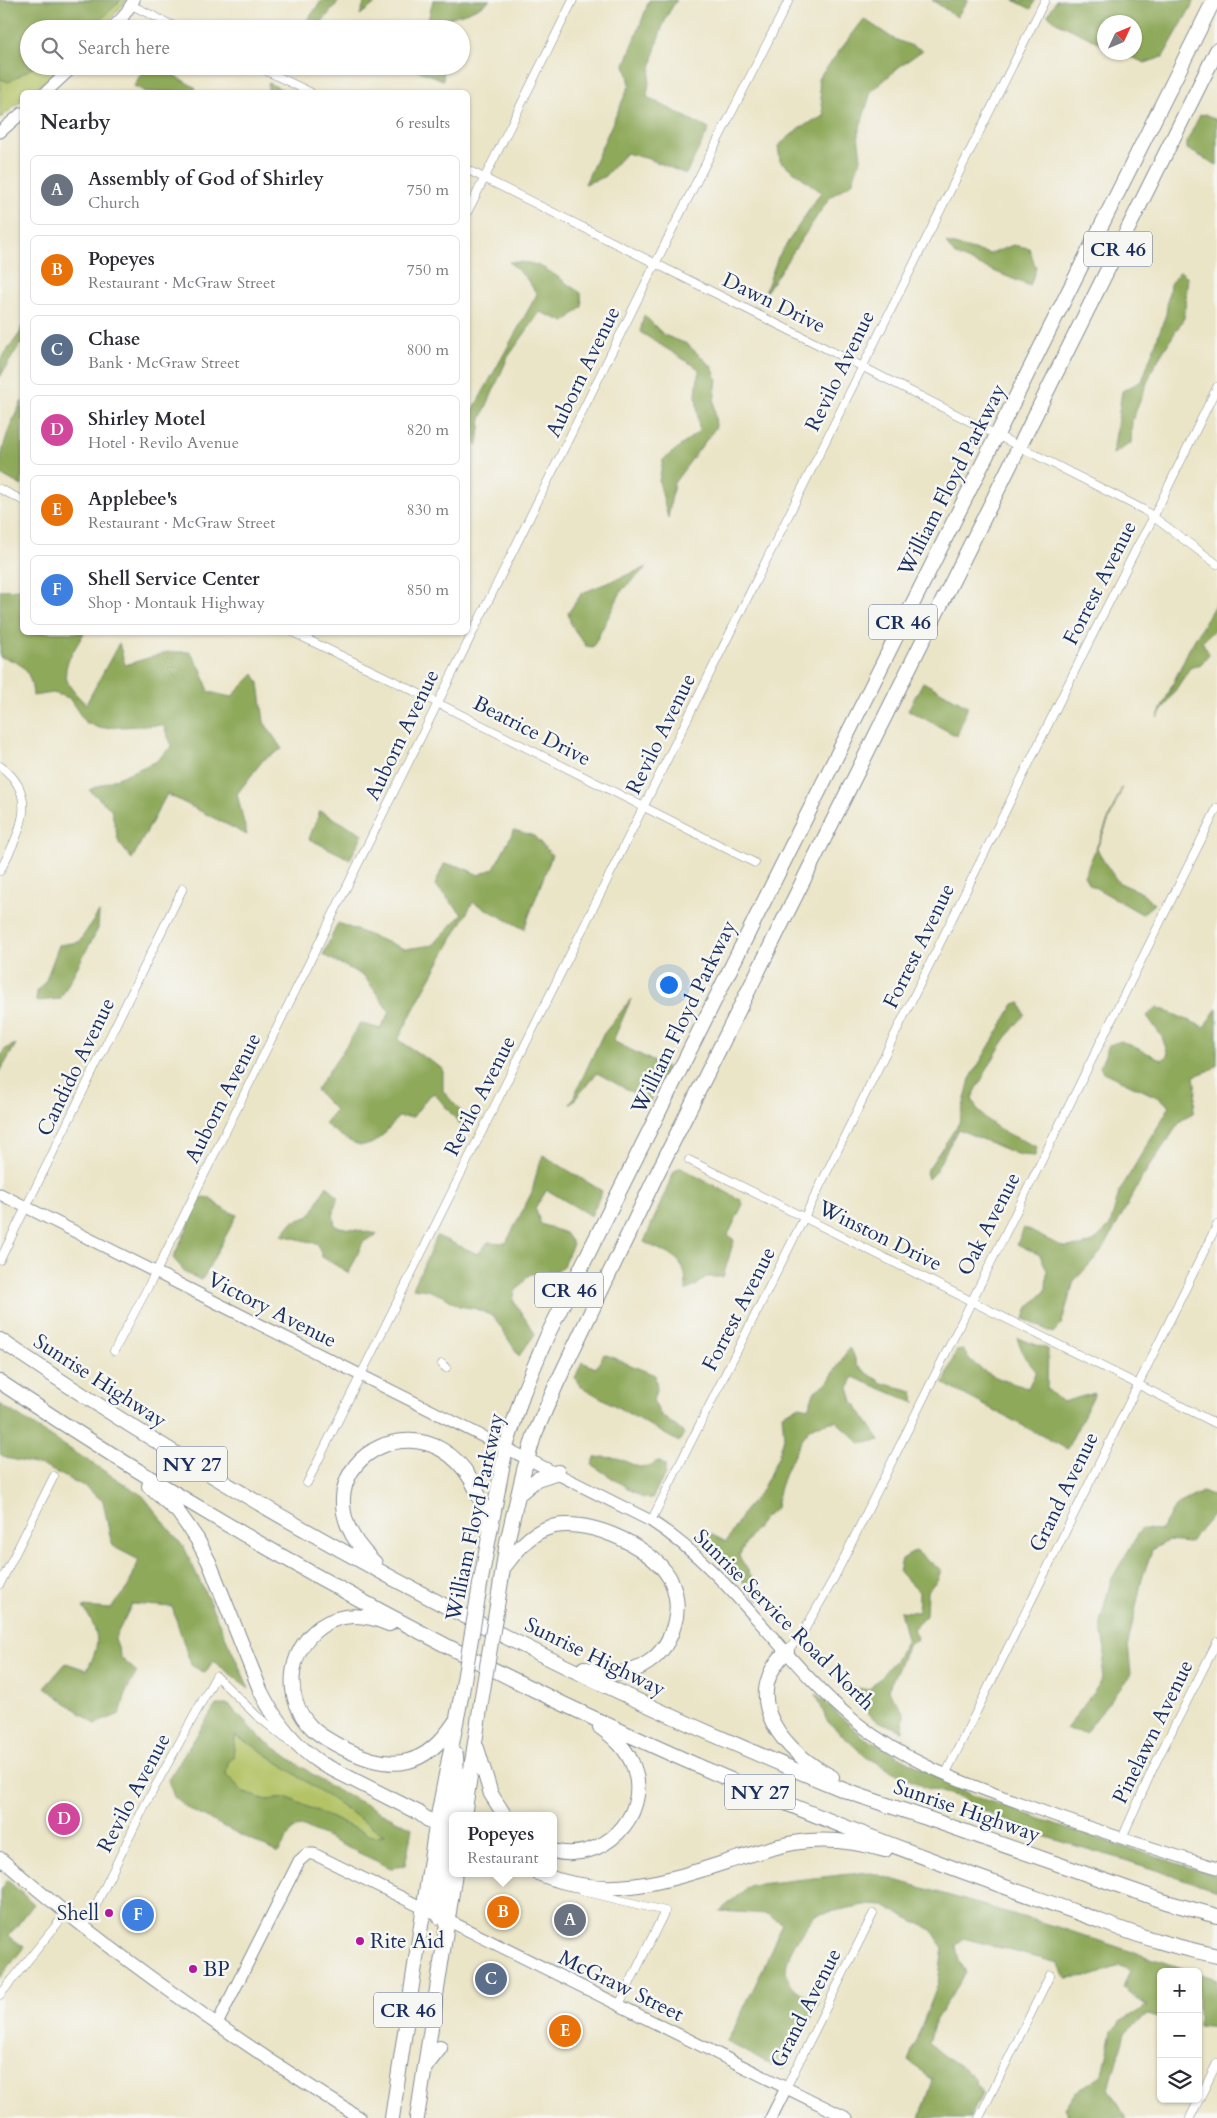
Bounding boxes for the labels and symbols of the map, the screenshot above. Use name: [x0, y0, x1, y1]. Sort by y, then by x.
north arrow: [1097, 15, 1142, 60]
road number: CR 46: [1084, 232, 1152, 266]
street label: Dawn Drive: [718, 266, 830, 340]
street label: Auborn Avenue: [539, 302, 627, 442]
street label: Revilo Avenue: [798, 306, 882, 436]
street label: William Floyd Parkway: [890, 379, 1013, 582]
street label: Forrest Avenue: [1056, 516, 1144, 650]
road number: CR 46: [869, 604, 937, 640]
street label: Auborn Avenue: [358, 665, 446, 805]
street label: Revilo Avenue: [619, 669, 703, 799]
street label: Beatrice Drive: [468, 689, 596, 773]
street label: Forrest Avenue: [876, 879, 962, 1013]
street label: William Floyd Parkway: [624, 915, 744, 1120]
your location: [656, 972, 682, 998]
street label: Candido Avenue: [30, 993, 122, 1141]
street label: Auborn Avenue: [178, 1028, 268, 1168]
street label: Revilo Avenue: [437, 1031, 523, 1161]
street label: Oak Avenue: [951, 1167, 1027, 1281]
street label: Winston Drive: [812, 1193, 947, 1278]
street label: Forrest Avenue: [695, 1242, 783, 1376]
street label: Victory Avenue: [202, 1265, 342, 1355]
road number: CR 46: [535, 1272, 603, 1308]
street label: Sunrise Highway: [28, 1327, 172, 1435]
street label: William Floyd Parkway: [439, 1410, 511, 1625]
street label: Grand Avenue: [1022, 1427, 1106, 1557]
road number: NY 27: [157, 1446, 227, 1482]
street label: Sunrise Service Road North: [687, 1523, 881, 1717]
street label: Sunrise Highway: [520, 1610, 670, 1704]
street label: Pinelawn Avenue: [1106, 1655, 1200, 1809]
street label: Revilo Avenue: [90, 1728, 178, 1858]
street label: Sunrise Highway: [890, 1772, 1044, 1850]
road number: NY 27: [725, 1774, 795, 1810]
pin: D: [48, 1800, 80, 1838]
pin: B: [487, 1893, 519, 1931]
pin: F: [122, 1896, 154, 1934]
place label: Shell: [57, 1899, 99, 1928]
pin: A: [554, 1901, 586, 1939]
marker: Shell: [103, 1907, 115, 1919]
place label: Rite Aid: [370, 1927, 444, 1956]
marker: Rite Aid: [354, 1935, 366, 1947]
street label: McGraw Street: [554, 1943, 689, 2029]
street label: Grand Avenue: [764, 1943, 848, 2073]
place label: BP: [203, 1955, 230, 1984]
pin: C: [475, 1960, 507, 1998]
marker: BP: [187, 1963, 199, 1975]
road number: CR 46: [374, 1992, 442, 2028]
pin: E: [549, 2012, 581, 2050]

